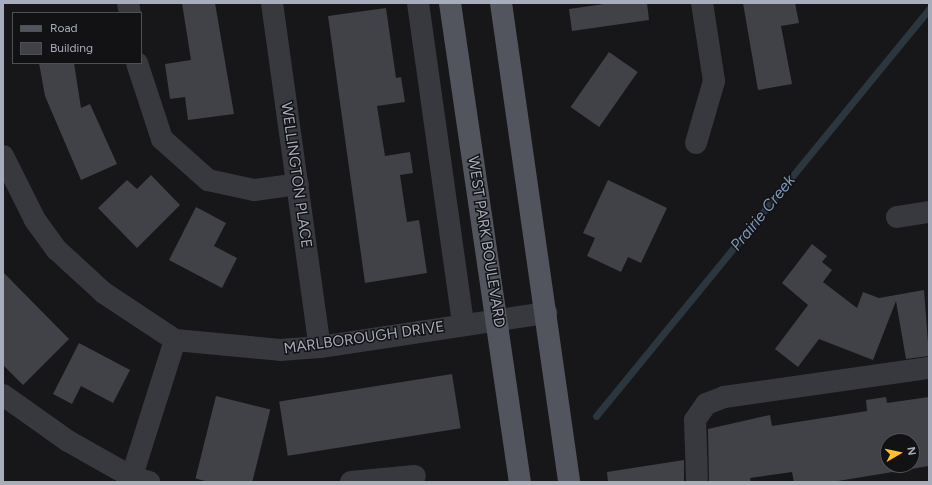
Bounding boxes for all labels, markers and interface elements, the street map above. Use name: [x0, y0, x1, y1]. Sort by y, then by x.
legend: [12, 12, 142, 64]
text: Road: [50, 21, 78, 35]
text: Building: [50, 41, 93, 55]
street label: WELLINGTON PLACE: [277, 101, 315, 249]
street label: WEST PARK BOULEVARD: [464, 155, 508, 329]
water label: Prairie Creek: [727, 171, 799, 255]
street label: MARLBOROUGH DRIVE: [283, 318, 445, 358]
north arrow: [880, 433, 920, 473]
text: N: [904, 446, 918, 456]

